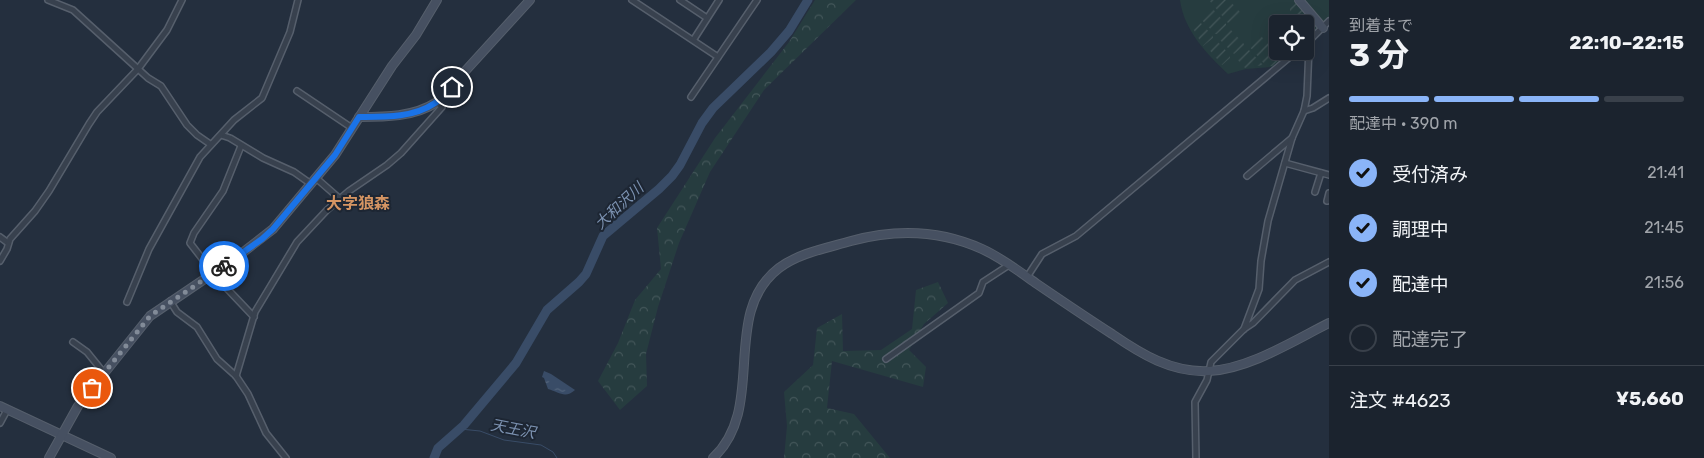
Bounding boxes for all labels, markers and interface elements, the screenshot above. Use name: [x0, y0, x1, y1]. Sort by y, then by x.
map controls: [1269, 15, 1314, 60]
button: locate: [1269, 15, 1314, 60]
text: 到着まで: [1349, 16, 1413, 35]
text: 22:10–22:15: [1569, 31, 1684, 54]
text: 3 分: [1349, 36, 1409, 74]
pin: [431, 66, 473, 108]
icon: home: [438, 73, 466, 101]
text: 配達中 · 390 m: [1349, 114, 1458, 133]
icon: check: [1349, 159, 1377, 187]
text: 受付済み: [1392, 163, 1468, 186]
text: 21:41: [1647, 163, 1684, 182]
water label: 大和沢川: [591, 178, 649, 233]
district label: 大字狼森: [326, 194, 390, 213]
icon: check: [1349, 214, 1377, 242]
text: 調理中: [1392, 218, 1449, 241]
text: 21:45: [1644, 218, 1684, 237]
courier: [199, 241, 249, 291]
icon: bike: [210, 252, 238, 280]
icon: check: [1349, 269, 1377, 297]
text: 配達中: [1392, 273, 1449, 296]
text: 21:56: [1645, 273, 1684, 292]
text: 配達完了: [1392, 328, 1468, 351]
pin: [71, 367, 113, 409]
icon: bag: [78, 374, 106, 402]
text: ¥5,660: [1616, 387, 1684, 410]
text: 注文 #4623: [1349, 389, 1451, 412]
water label: 天王沢: [489, 416, 539, 443]

